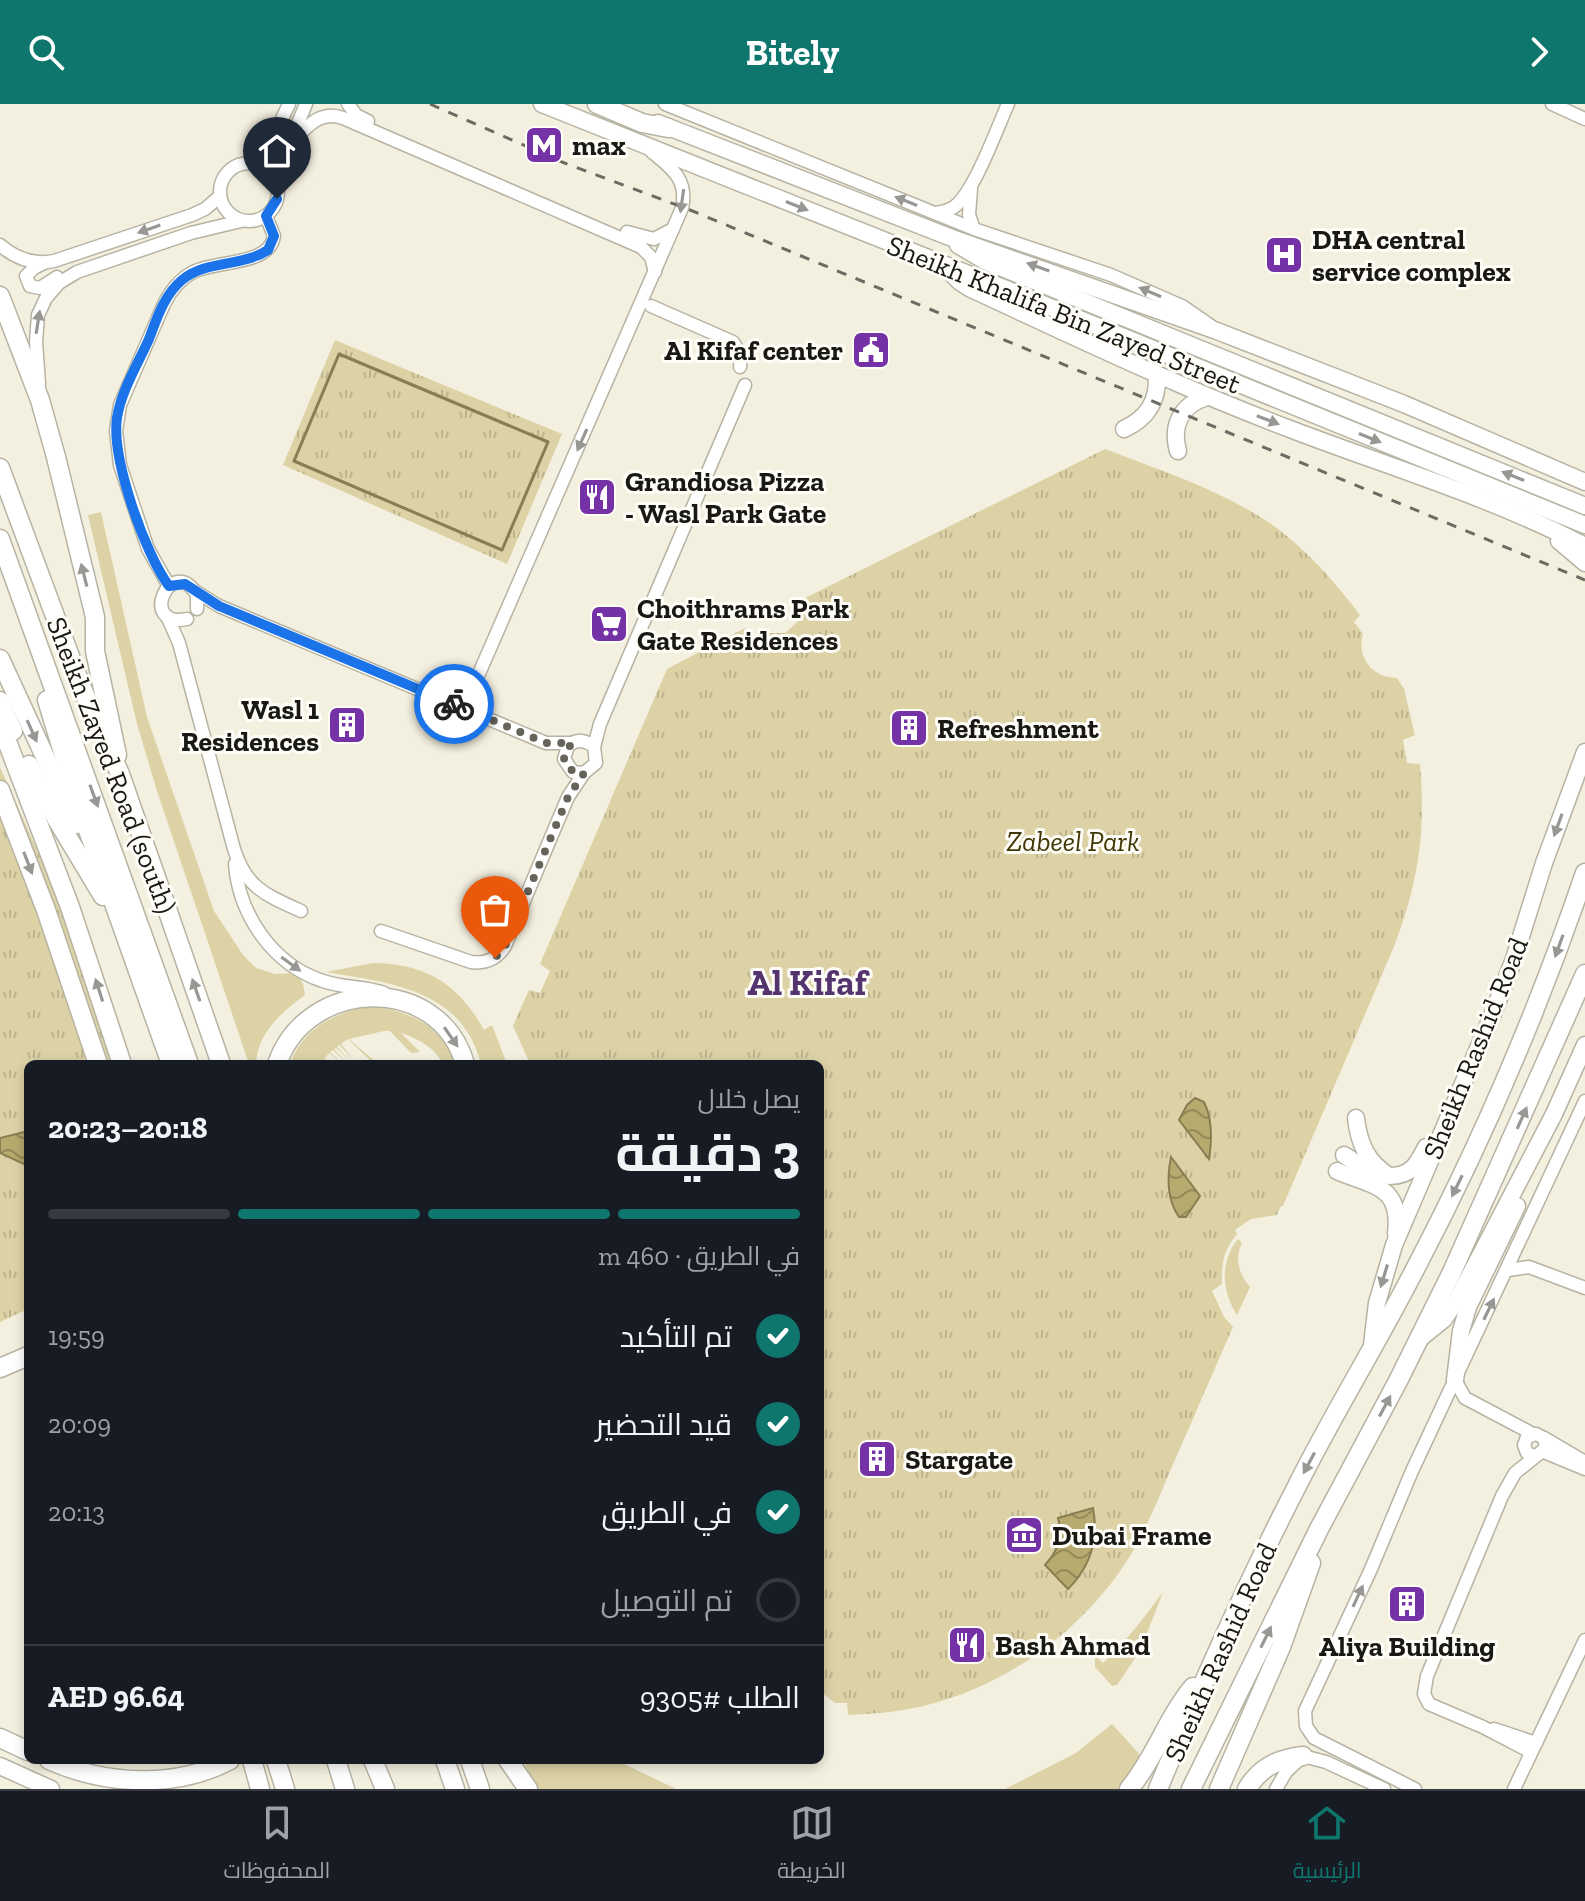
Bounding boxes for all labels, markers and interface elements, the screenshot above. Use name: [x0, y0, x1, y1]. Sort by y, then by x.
icon: search: [24, 30, 68, 74]
icon: forward: [1517, 30, 1561, 74]
text: Bitely: [746, 31, 839, 74]
pin: [243, 117, 311, 199]
metro station icon: max: [523, 124, 565, 166]
icon: home: [255, 129, 299, 173]
place label: max: [572, 129, 626, 162]
one-way arrow: [675, 189, 688, 214]
one-way arrow: [894, 195, 918, 208]
one-way arrow: [785, 200, 809, 213]
place label: DHA central service complex: [1312, 223, 1511, 288]
one-way arrow: [137, 224, 161, 236]
street label: Sheikh Khalifa Bin Zayed Street: [882, 228, 1246, 401]
hospital icon: DHA central service complex: [1263, 234, 1305, 276]
one-way arrow: [1026, 260, 1050, 273]
one-way arrow: [1138, 285, 1162, 298]
one-way arrow: [33, 309, 45, 334]
public building icon: Al Kifaf center: [850, 329, 892, 371]
place label: Al Kifaf center: [664, 334, 843, 367]
one-way arrow: [1256, 414, 1280, 427]
one-way arrow: [575, 429, 588, 452]
one-way arrow: [1358, 432, 1382, 445]
place label: Grandiosa Pizza - Wasl Park Gate: [625, 465, 826, 530]
one-way arrow: [1501, 470, 1525, 483]
restaurant icon: Grandiosa Pizza - Wasl Park Gate: [576, 476, 618, 518]
one-way arrow: [78, 562, 90, 587]
place label: Choithrams Park Gate Residences: [637, 592, 850, 657]
supermarket icon: Choithrams Park Gate Residences: [588, 603, 630, 645]
street label: Sheikh Zayed Road (south): [40, 612, 183, 918]
courier: [414, 664, 494, 744]
icon: bike: [432, 682, 476, 726]
place label: Wasl 1 Residences: [181, 693, 319, 758]
building icon: Wasl 1 Residences: [326, 704, 368, 746]
building icon: Refreshment: [888, 707, 930, 749]
place label: Refreshment: [937, 712, 1099, 745]
one-way arrow: [25, 719, 38, 742]
one-way arrow: [88, 784, 101, 808]
one-way arrow: [1551, 813, 1564, 837]
park label: Zabeel Park: [1007, 825, 1139, 858]
one-way arrow: [22, 851, 35, 875]
pin: [461, 876, 529, 958]
icon: bag: [473, 888, 517, 932]
street label: Sheikh Rashid Road: [1416, 932, 1535, 1164]
one-way arrow: [1552, 935, 1565, 959]
one-way arrow: [280, 956, 301, 971]
district label: Al Kifaf: [747, 961, 870, 1004]
one-way arrow: [92, 977, 104, 1001]
one-way arrow: [189, 978, 201, 1002]
one-way arrow: [443, 1026, 459, 1048]
text: يصل خلال: [698, 1083, 800, 1115]
one-way arrow: [1516, 1106, 1529, 1129]
text: 20:18–20:23: [48, 1110, 208, 1146]
text: 3 دقيقة: [616, 1122, 800, 1184]
one-way arrow: [1450, 1174, 1464, 1197]
text: في الطريق · 460 m: [598, 1240, 800, 1272]
one-way arrow: [1377, 1265, 1390, 1289]
one-way arrow: [1482, 1297, 1496, 1320]
icon: check: [756, 1314, 800, 1358]
text: تم التأكيد: [620, 1319, 732, 1355]
text: 19:59: [48, 1320, 105, 1352]
one-way arrow: [1378, 1394, 1391, 1417]
icon: check: [756, 1402, 800, 1446]
text: قيد التحضير: [595, 1407, 732, 1443]
text: 20:09: [48, 1408, 111, 1440]
building icon: Stargate: [856, 1438, 898, 1480]
place label: Stargate: [905, 1443, 1013, 1476]
one-way arrow: [1302, 1452, 1315, 1475]
icon: check: [756, 1490, 800, 1534]
text: في الطريق: [601, 1495, 732, 1531]
text: 20:13: [48, 1496, 105, 1528]
museum icon: Dubai Frame: [1003, 1514, 1045, 1556]
place label: Dubai Frame: [1052, 1519, 1212, 1552]
street label: Sheikh Rashid Road: [1157, 1537, 1284, 1767]
text: تم التوصيل: [601, 1583, 732, 1619]
building icon: Aliya Building: [1386, 1583, 1428, 1625]
one-way arrow: [1351, 1585, 1365, 1608]
restaurant icon: Bash Ahmad: [946, 1624, 988, 1666]
one-way arrow: [1259, 1625, 1272, 1648]
place label: Bash Ahmad: [995, 1629, 1150, 1662]
place label: Aliya Building: [1319, 1630, 1495, 1663]
text: AED 96.64: [48, 1679, 185, 1715]
text: الطلب #9305: [640, 1680, 800, 1716]
tab: المحفوظات: [223, 1801, 330, 1891]
tab: الخريطة: [777, 1801, 846, 1891]
tab: الرئيسية: [1293, 1801, 1362, 1891]

